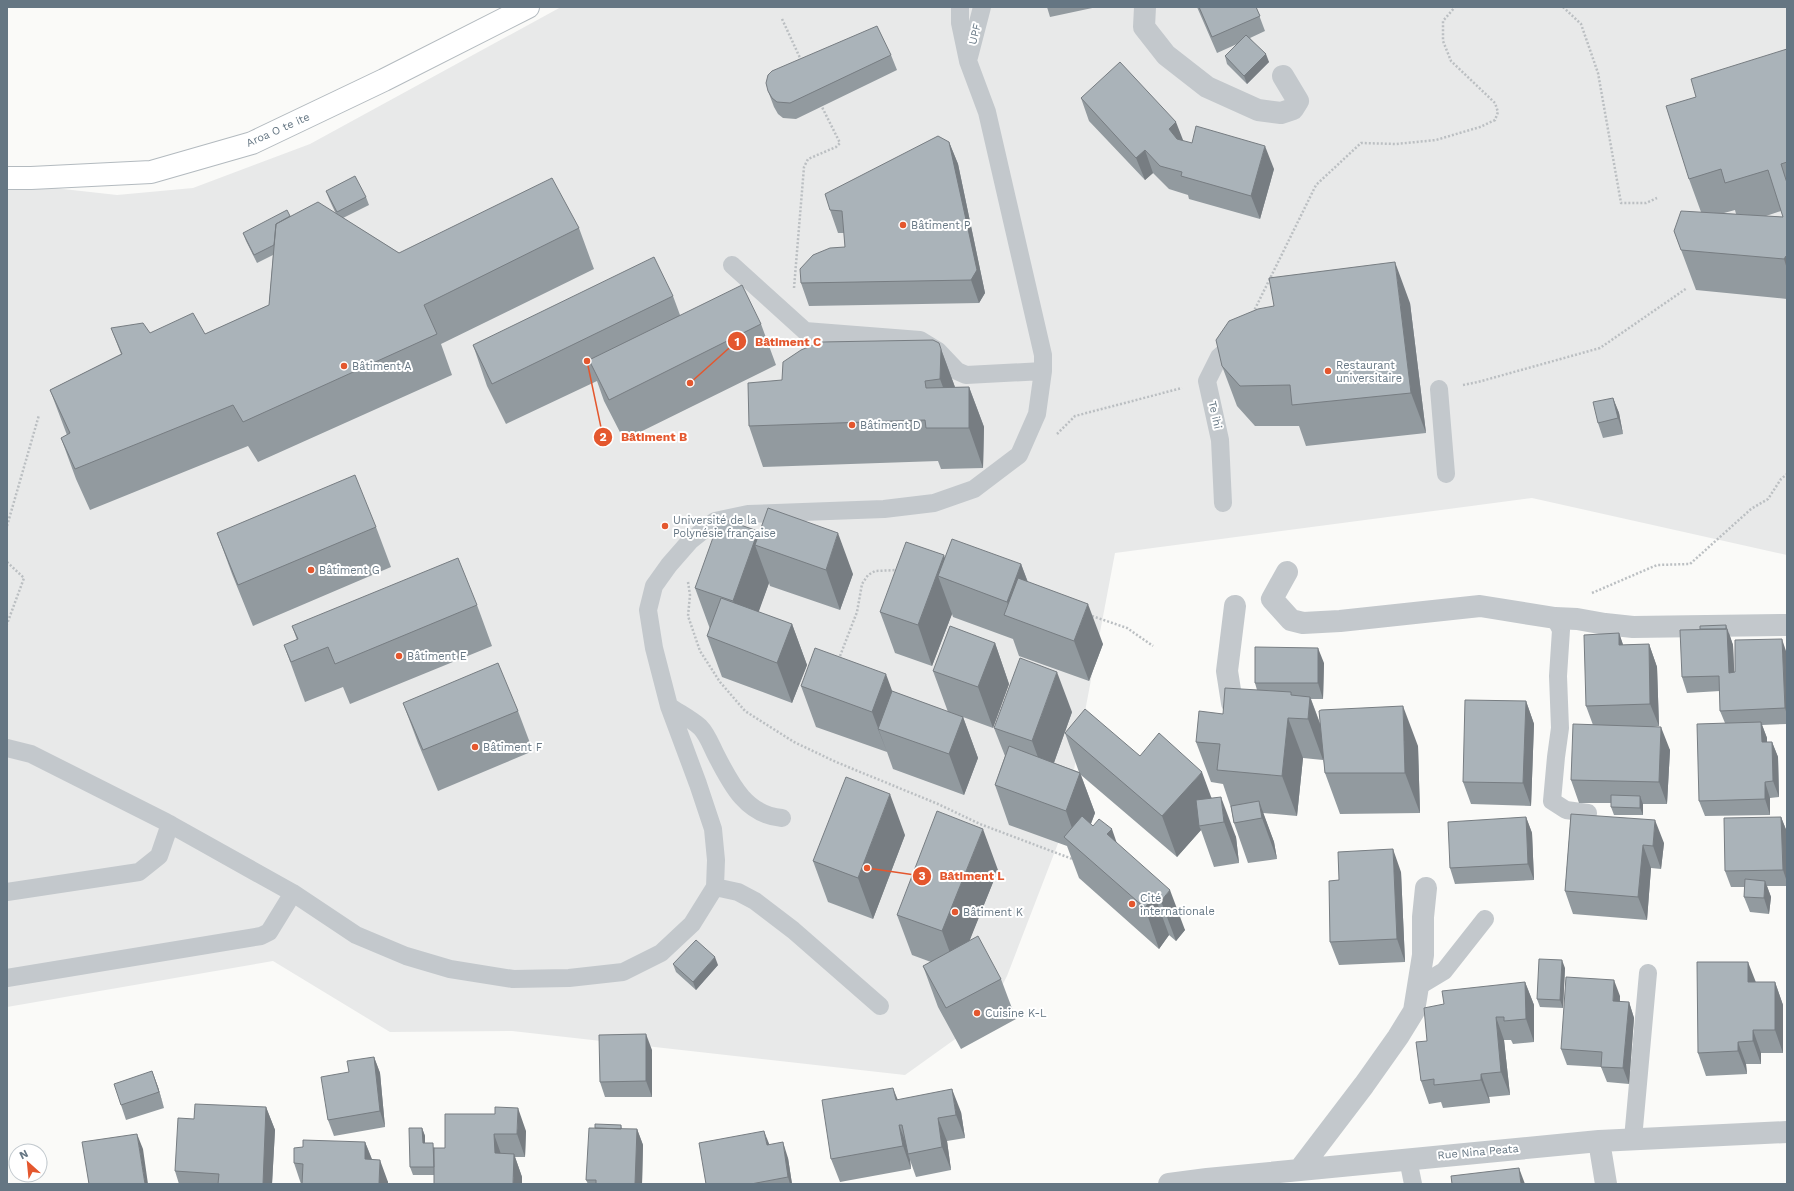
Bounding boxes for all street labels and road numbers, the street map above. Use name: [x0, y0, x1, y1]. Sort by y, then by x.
street label: UPF: [966, 22, 984, 46]
street label: Aroa O te ite: [244, 110, 312, 150]
street label: Te ihi: [1205, 400, 1225, 430]
street label: Rue Nina Peata: [1437, 1142, 1519, 1162]

